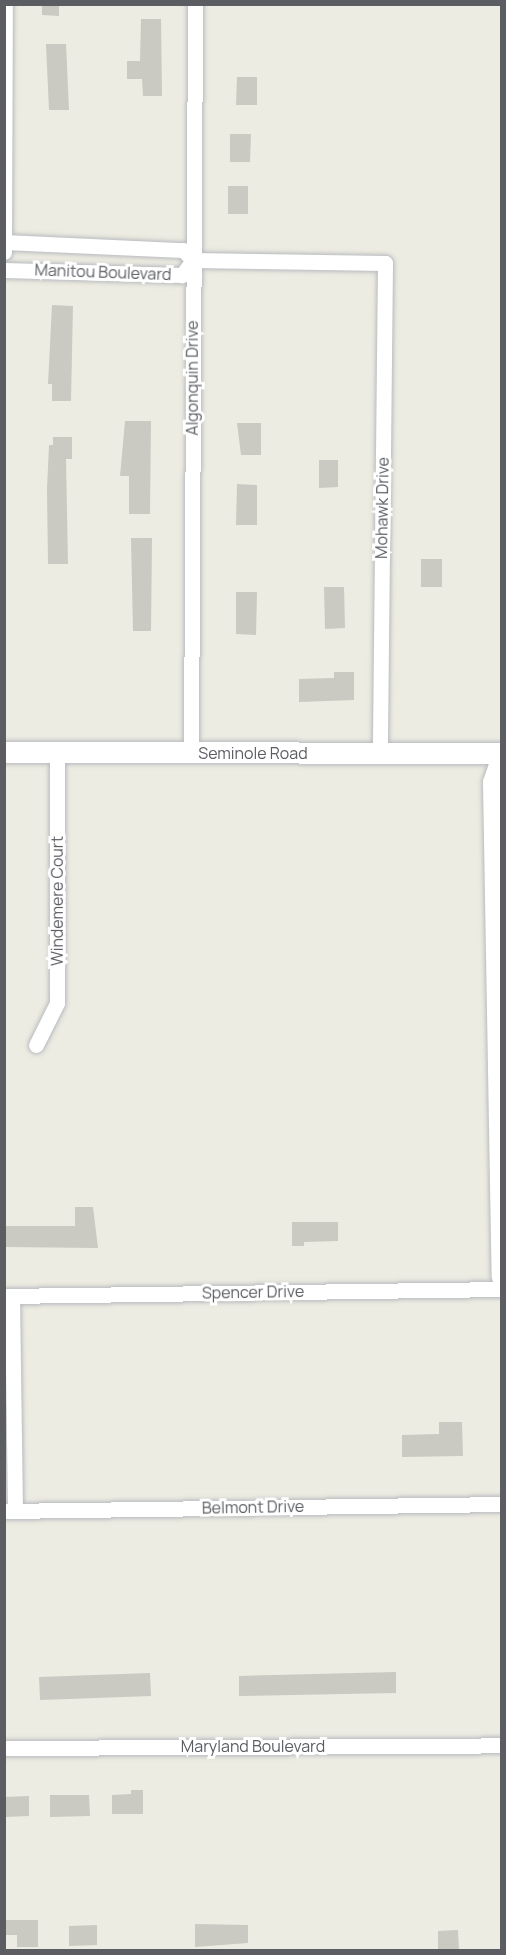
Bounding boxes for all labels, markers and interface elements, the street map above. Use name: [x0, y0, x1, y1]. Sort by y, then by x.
street label: Manitou Boulevard: [34, 260, 172, 284]
street label: Algonquin Drive: [182, 320, 202, 436]
street label: Mohawk Drive: [372, 457, 392, 559]
street label: Seminole Road: [198, 743, 308, 763]
street label: Windemere Court: [47, 836, 67, 966]
street label: Spencer Drive: [202, 1282, 304, 1302]
street label: Belmont Drive: [202, 1497, 304, 1517]
street label: Maryland Boulevard: [181, 1736, 325, 1756]

